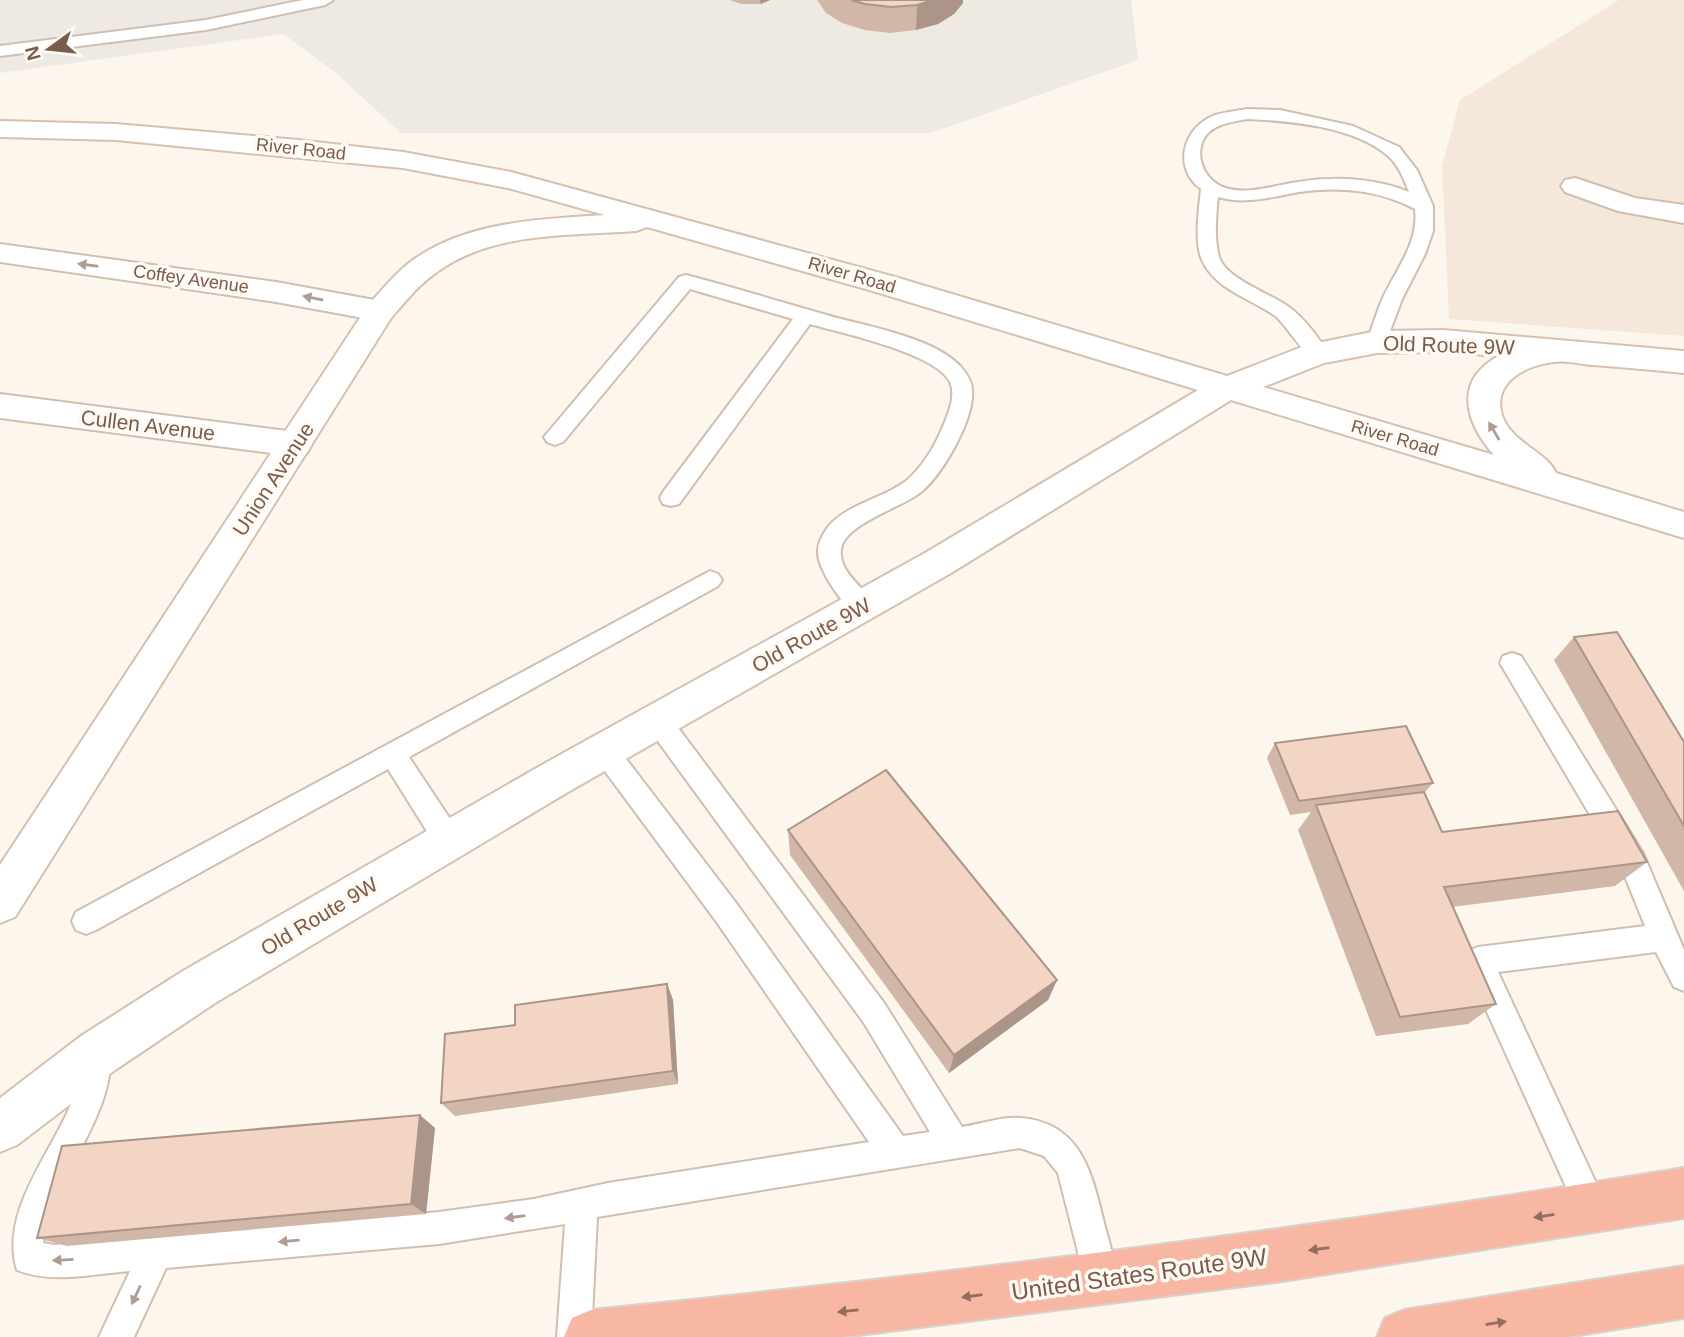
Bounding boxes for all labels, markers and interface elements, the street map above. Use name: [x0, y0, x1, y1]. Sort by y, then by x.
north arrow: [14, 14, 84, 84]
text: N: [21, 44, 45, 63]
street label: River Road: [255, 134, 347, 164]
street label: River Road: [806, 253, 898, 297]
one-way arrow: [77, 259, 99, 270]
street label: Coffey Avenue: [132, 261, 250, 297]
one-way arrow: [302, 293, 324, 304]
street label: Old Route 9W: [1383, 331, 1515, 359]
street label: Cullen Avenue: [80, 405, 216, 445]
street label: River Road: [1349, 416, 1441, 460]
street label: Union Avenue: [228, 418, 318, 540]
one-way arrow: [1488, 421, 1501, 440]
street label: Old Route 9W: [748, 593, 874, 677]
street label: Old Route 9W: [257, 872, 382, 960]
one-way arrow: [1533, 1211, 1555, 1222]
one-way arrow: [504, 1212, 526, 1223]
one-way arrow: [278, 1236, 300, 1247]
street label: United States Route 9W: [1010, 1243, 1269, 1305]
one-way arrow: [1308, 1244, 1330, 1255]
one-way arrow: [51, 1255, 73, 1266]
one-way arrow: [130, 1285, 142, 1305]
one-way arrow: [961, 1291, 983, 1302]
one-way arrow: [837, 1305, 859, 1316]
one-way arrow: [1485, 1317, 1507, 1328]

